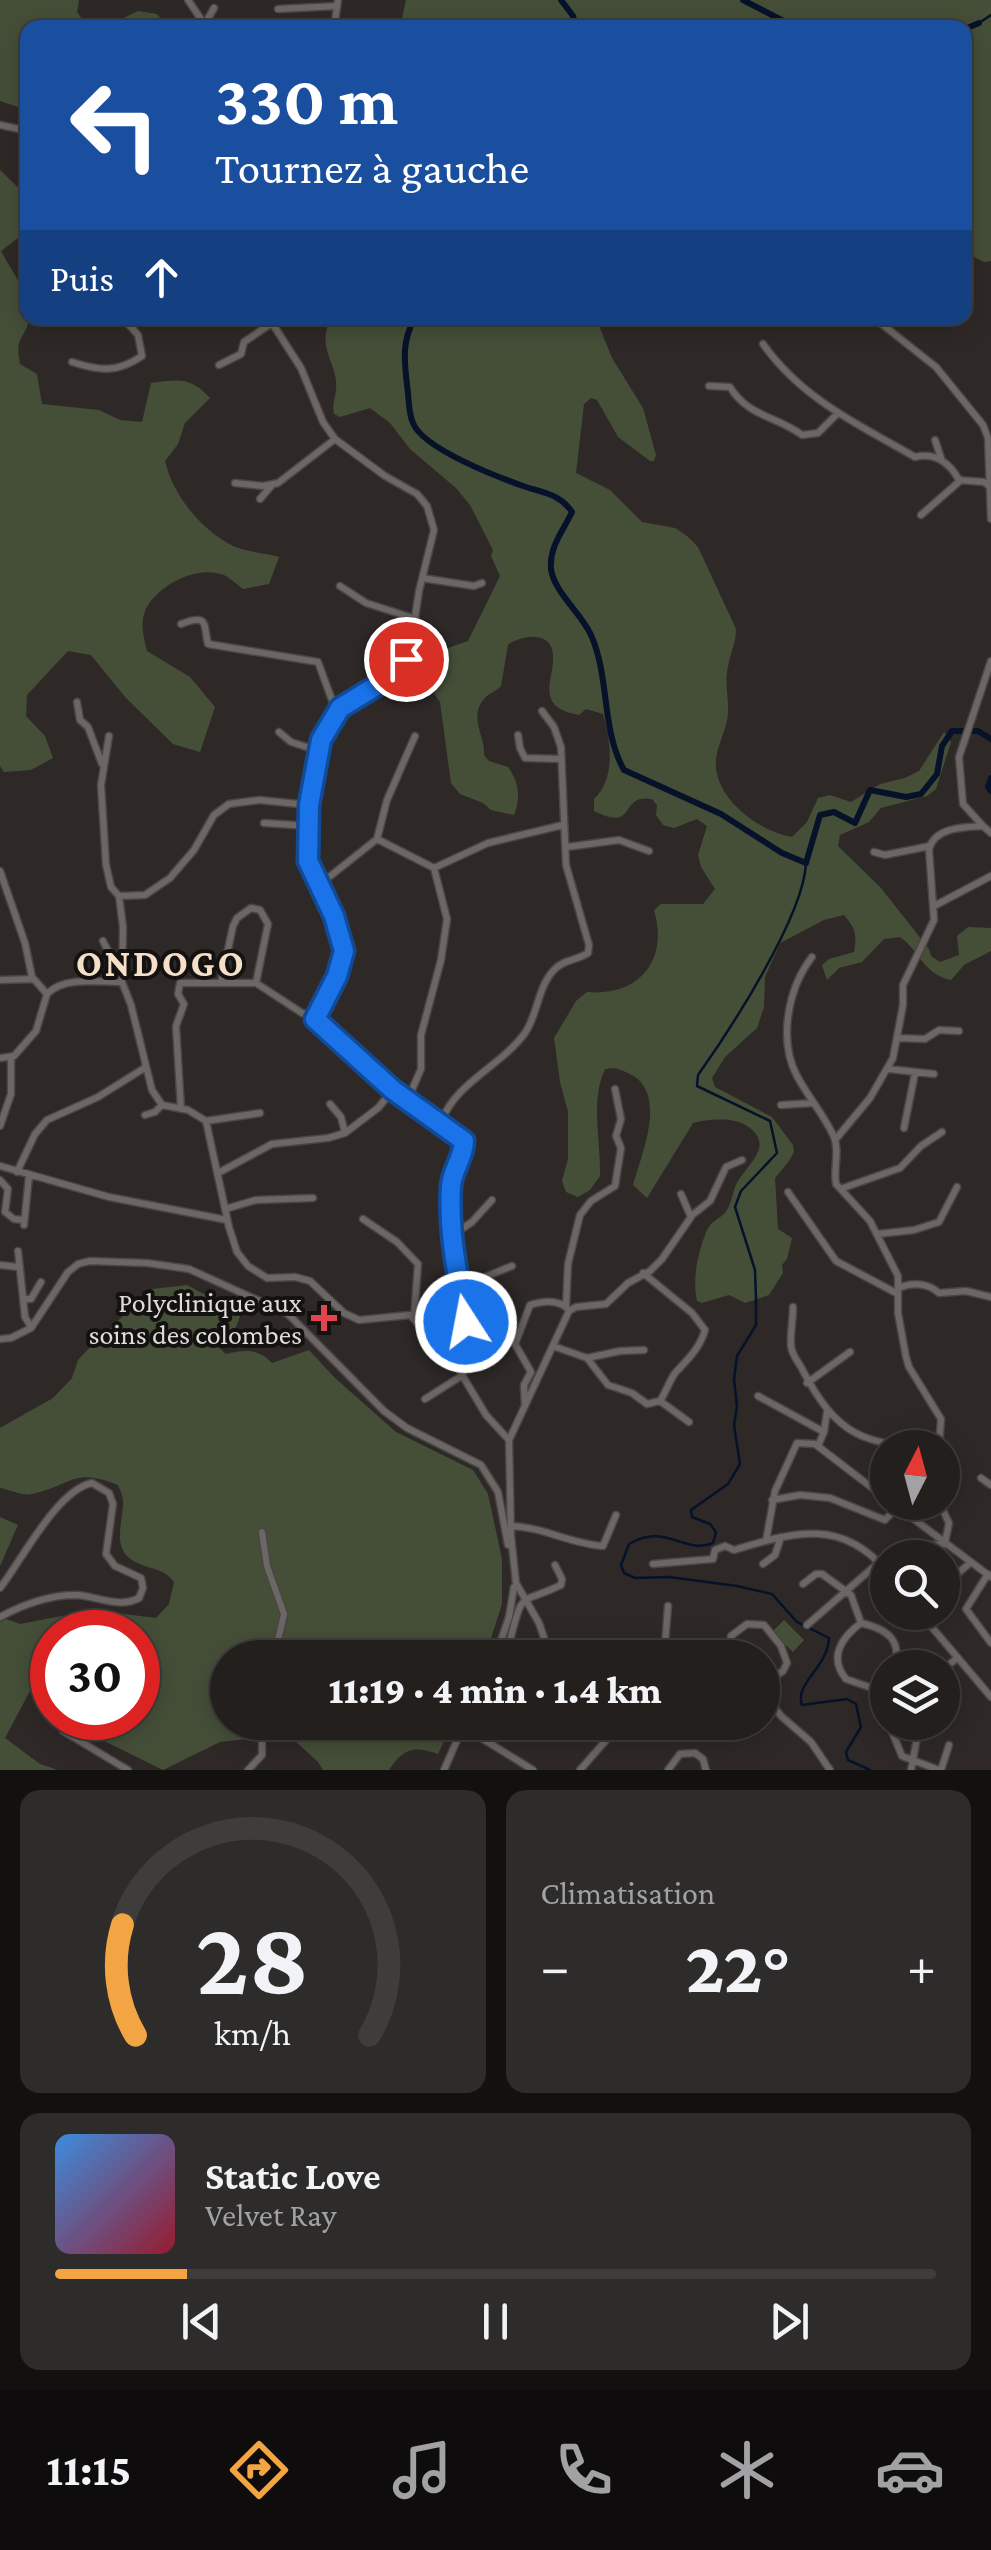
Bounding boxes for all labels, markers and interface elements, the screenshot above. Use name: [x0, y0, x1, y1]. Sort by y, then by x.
icon: left: [50, 60, 180, 190]
text: 330 m: [215, 61, 398, 139]
text: Tournez à gauche: [215, 143, 529, 193]
icon: ahead: [134, 250, 189, 305]
text: Puis: [50, 257, 114, 299]
pin: [364, 617, 449, 702]
icon: arrive: [379, 632, 434, 687]
district label: ONDOGO: [76, 942, 246, 984]
position arrow: [414, 1270, 518, 1374]
place label: Polyclinique aux soins des colombes: [88, 1287, 302, 1350]
marker: Polyclinique aux soins des colombes: [311, 1305, 337, 1331]
north arrow: [870, 1430, 960, 1520]
map controls: [870, 1430, 960, 1740]
button: search: [870, 1540, 960, 1630]
speed limit sign: 30: [30, 1610, 160, 1740]
button: layers: [870, 1650, 960, 1740]
text: 11:19 · 4 min · 1.4 km: [328, 1669, 662, 1711]
text: Climatisation: [541, 1875, 715, 1911]
text: 28: [196, 1900, 310, 2015]
text: 22°: [685, 1925, 791, 2008]
text: −: [541, 1936, 570, 1997]
text: +: [907, 1936, 936, 1997]
text: km/h: [214, 2013, 291, 2053]
text: Static Love: [205, 2155, 381, 2197]
text: Velvet Ray: [205, 2197, 336, 2233]
icon: previous: [174, 2294, 229, 2349]
icon: pause: [468, 2294, 523, 2349]
icon: next: [762, 2294, 817, 2349]
icon: directions: [224, 2435, 294, 2505]
icon: music: [387, 2435, 457, 2505]
icon: phone: [549, 2435, 619, 2505]
icon: climate: [712, 2435, 782, 2505]
icon: car: [875, 2435, 945, 2505]
text: 11:15: [46, 2445, 131, 2495]

